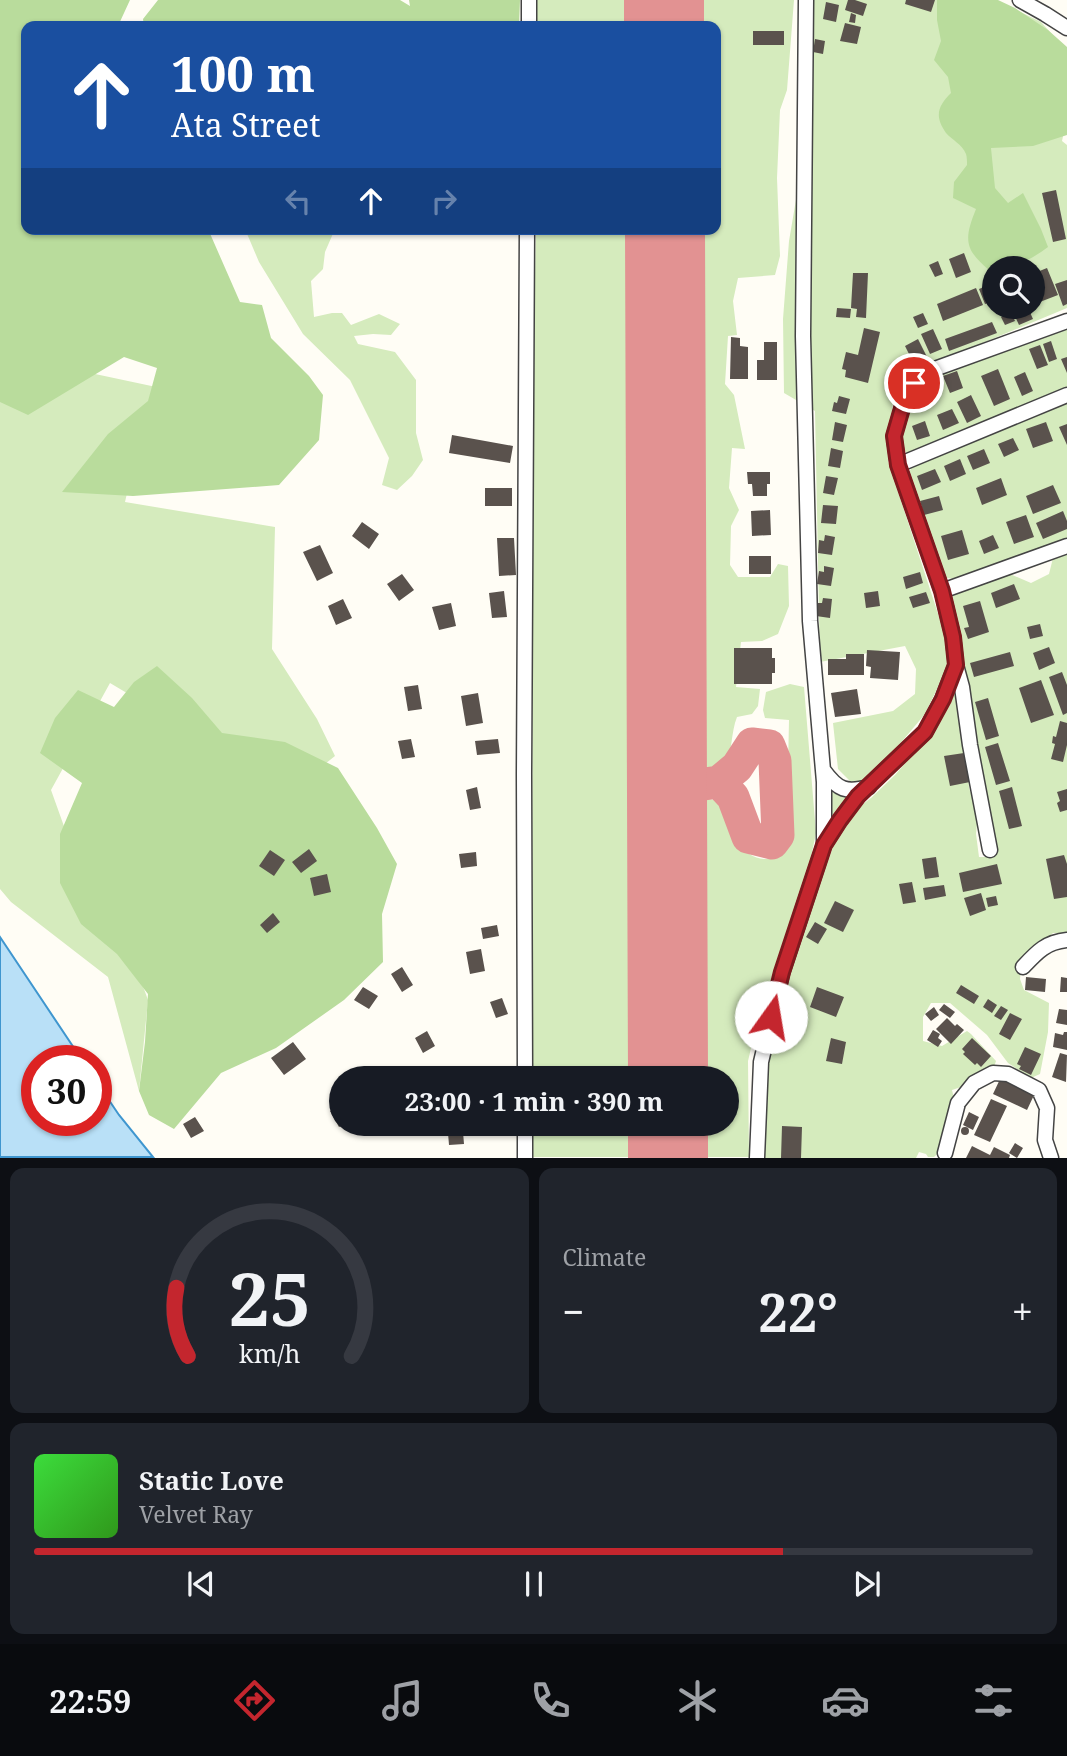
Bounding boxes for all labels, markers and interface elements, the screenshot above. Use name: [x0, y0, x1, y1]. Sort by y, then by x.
text: 100 m: [171, 40, 315, 106]
icon: ahead: [56, 49, 147, 140]
text: Ata Street: [171, 103, 320, 146]
icon: left: [279, 182, 317, 220]
icon: ahead: [352, 182, 390, 220]
icon: right: [425, 182, 463, 220]
map controls: [982, 256, 1045, 319]
button: search: [982, 256, 1045, 319]
pin: [884, 353, 944, 413]
icon: arrive: [895, 364, 933, 402]
position arrow: [734, 980, 808, 1054]
speed limit sign: 30: [21, 1045, 112, 1136]
text: 23:00 · 1 min · 390 m: [404, 1083, 664, 1119]
text: Climate: [563, 1241, 646, 1273]
text: 25: [228, 1249, 310, 1348]
text: 22°: [758, 1276, 838, 1347]
text: −: [563, 1285, 585, 1337]
text: +: [1012, 1285, 1033, 1337]
text: km/h: [239, 1336, 300, 1370]
text: Static Love: [139, 1462, 284, 1498]
text: Velvet Ray: [139, 1498, 253, 1530]
icon: previous: [182, 1565, 220, 1603]
icon: pause: [515, 1565, 553, 1603]
icon: next: [848, 1565, 886, 1603]
icon: directions: [230, 1676, 279, 1725]
icon: music: [378, 1676, 427, 1725]
icon: phone: [526, 1676, 575, 1725]
icon: climate: [673, 1676, 722, 1725]
icon: car: [821, 1676, 870, 1725]
icon: filters: [969, 1676, 1018, 1725]
text: 22:59: [49, 1679, 131, 1722]

